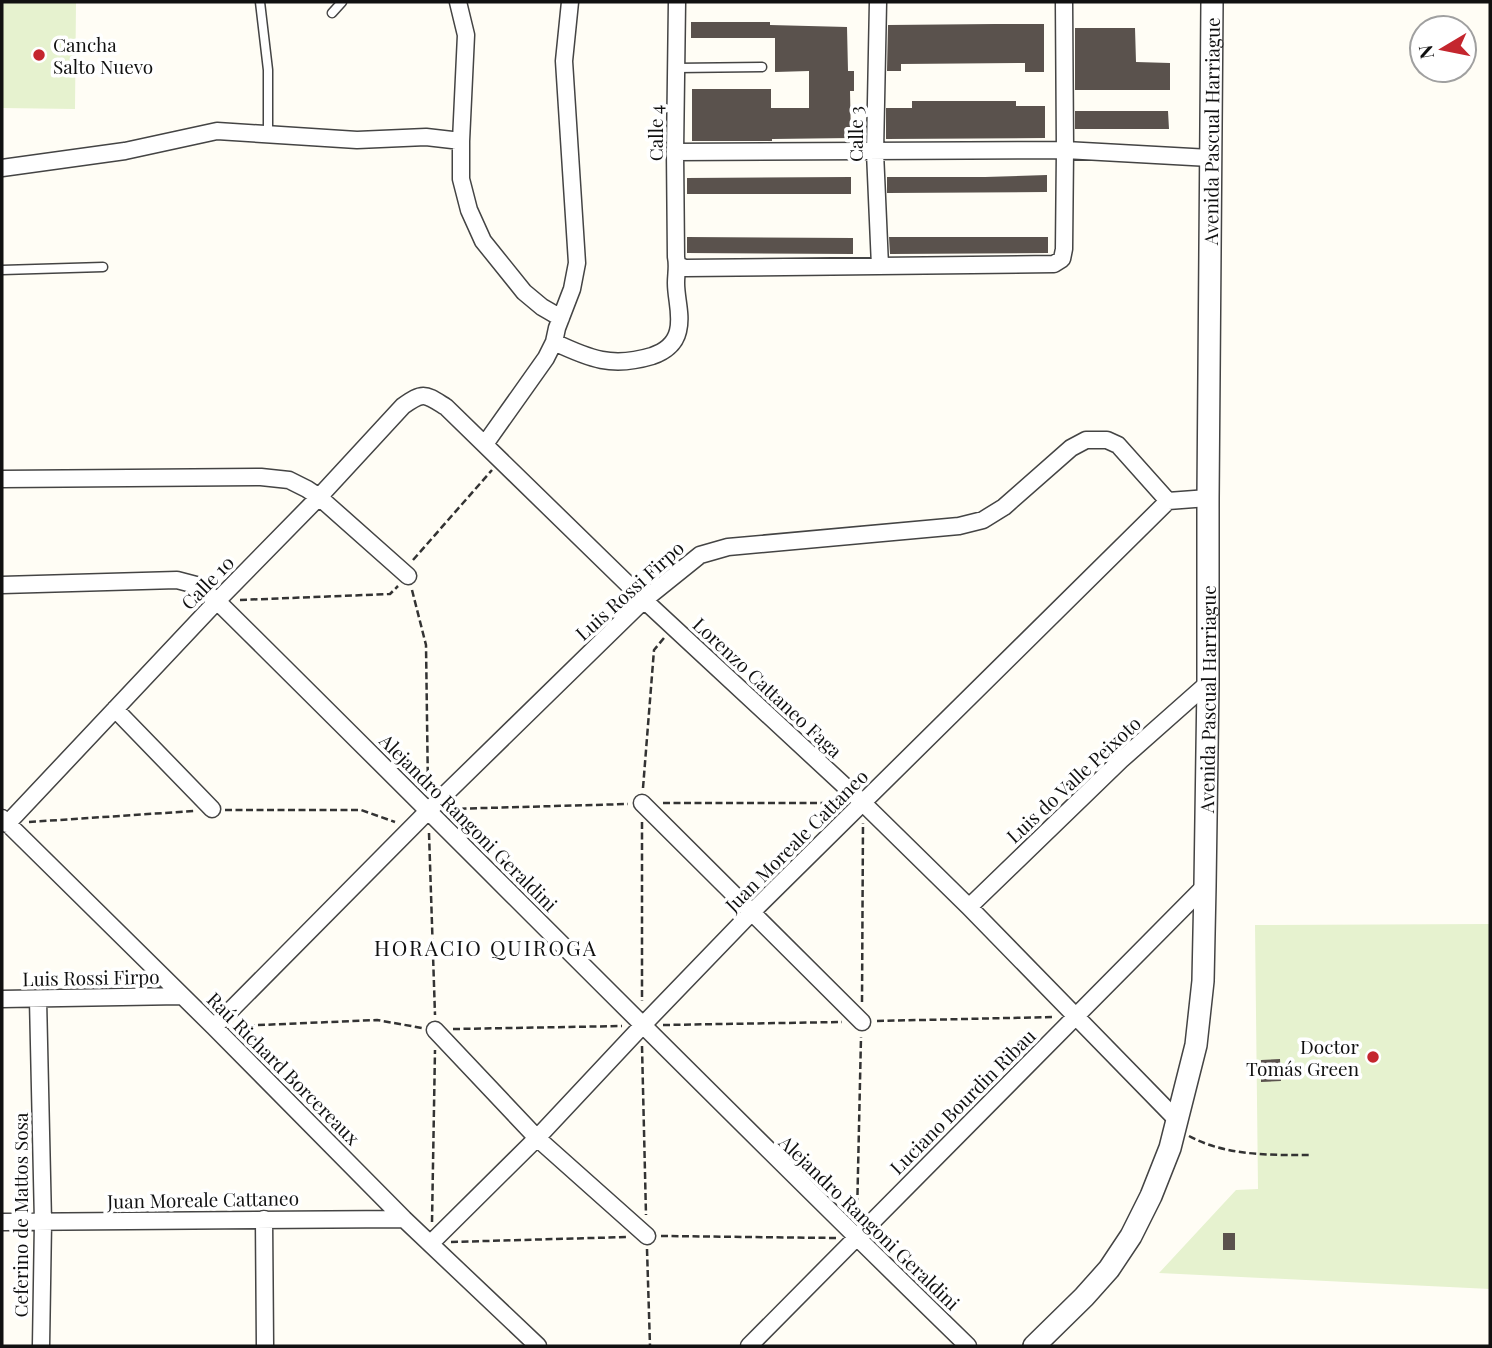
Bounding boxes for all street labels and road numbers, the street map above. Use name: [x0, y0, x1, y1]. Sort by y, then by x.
street label: Avenida Pascual Harriague: [1197, 17, 1225, 246]
street label: Calle 4: [642, 105, 668, 161]
street label: Calle 3: [842, 106, 868, 162]
street label: Luis Rossi Firpo: [569, 534, 689, 646]
street label: Calle 10: [175, 549, 239, 615]
street label: Avenida Pascual Harriague: [1193, 585, 1221, 814]
street label: Lorenzo Cattaneo Faga: [688, 611, 849, 763]
street label: Luis do Valle Peixoto: [1000, 710, 1146, 848]
street label: Alejandro Rangoni Geraldini: [374, 727, 564, 917]
street label: Juan Moreale Cattaneo: [718, 763, 873, 918]
street label: Luis Rossi Firpo: [22, 963, 160, 991]
street label: Raú Richard Borcereaux: [202, 986, 366, 1150]
street label: Luciano Bourdin Ribau: [883, 1022, 1041, 1180]
street label: Ceferino de Mattos Sosa: [7, 1112, 33, 1318]
street label: Alejandro Rangoni Geraldini: [773, 1128, 966, 1316]
street label: Juan Moreale Cattaneo: [106, 1184, 299, 1214]

